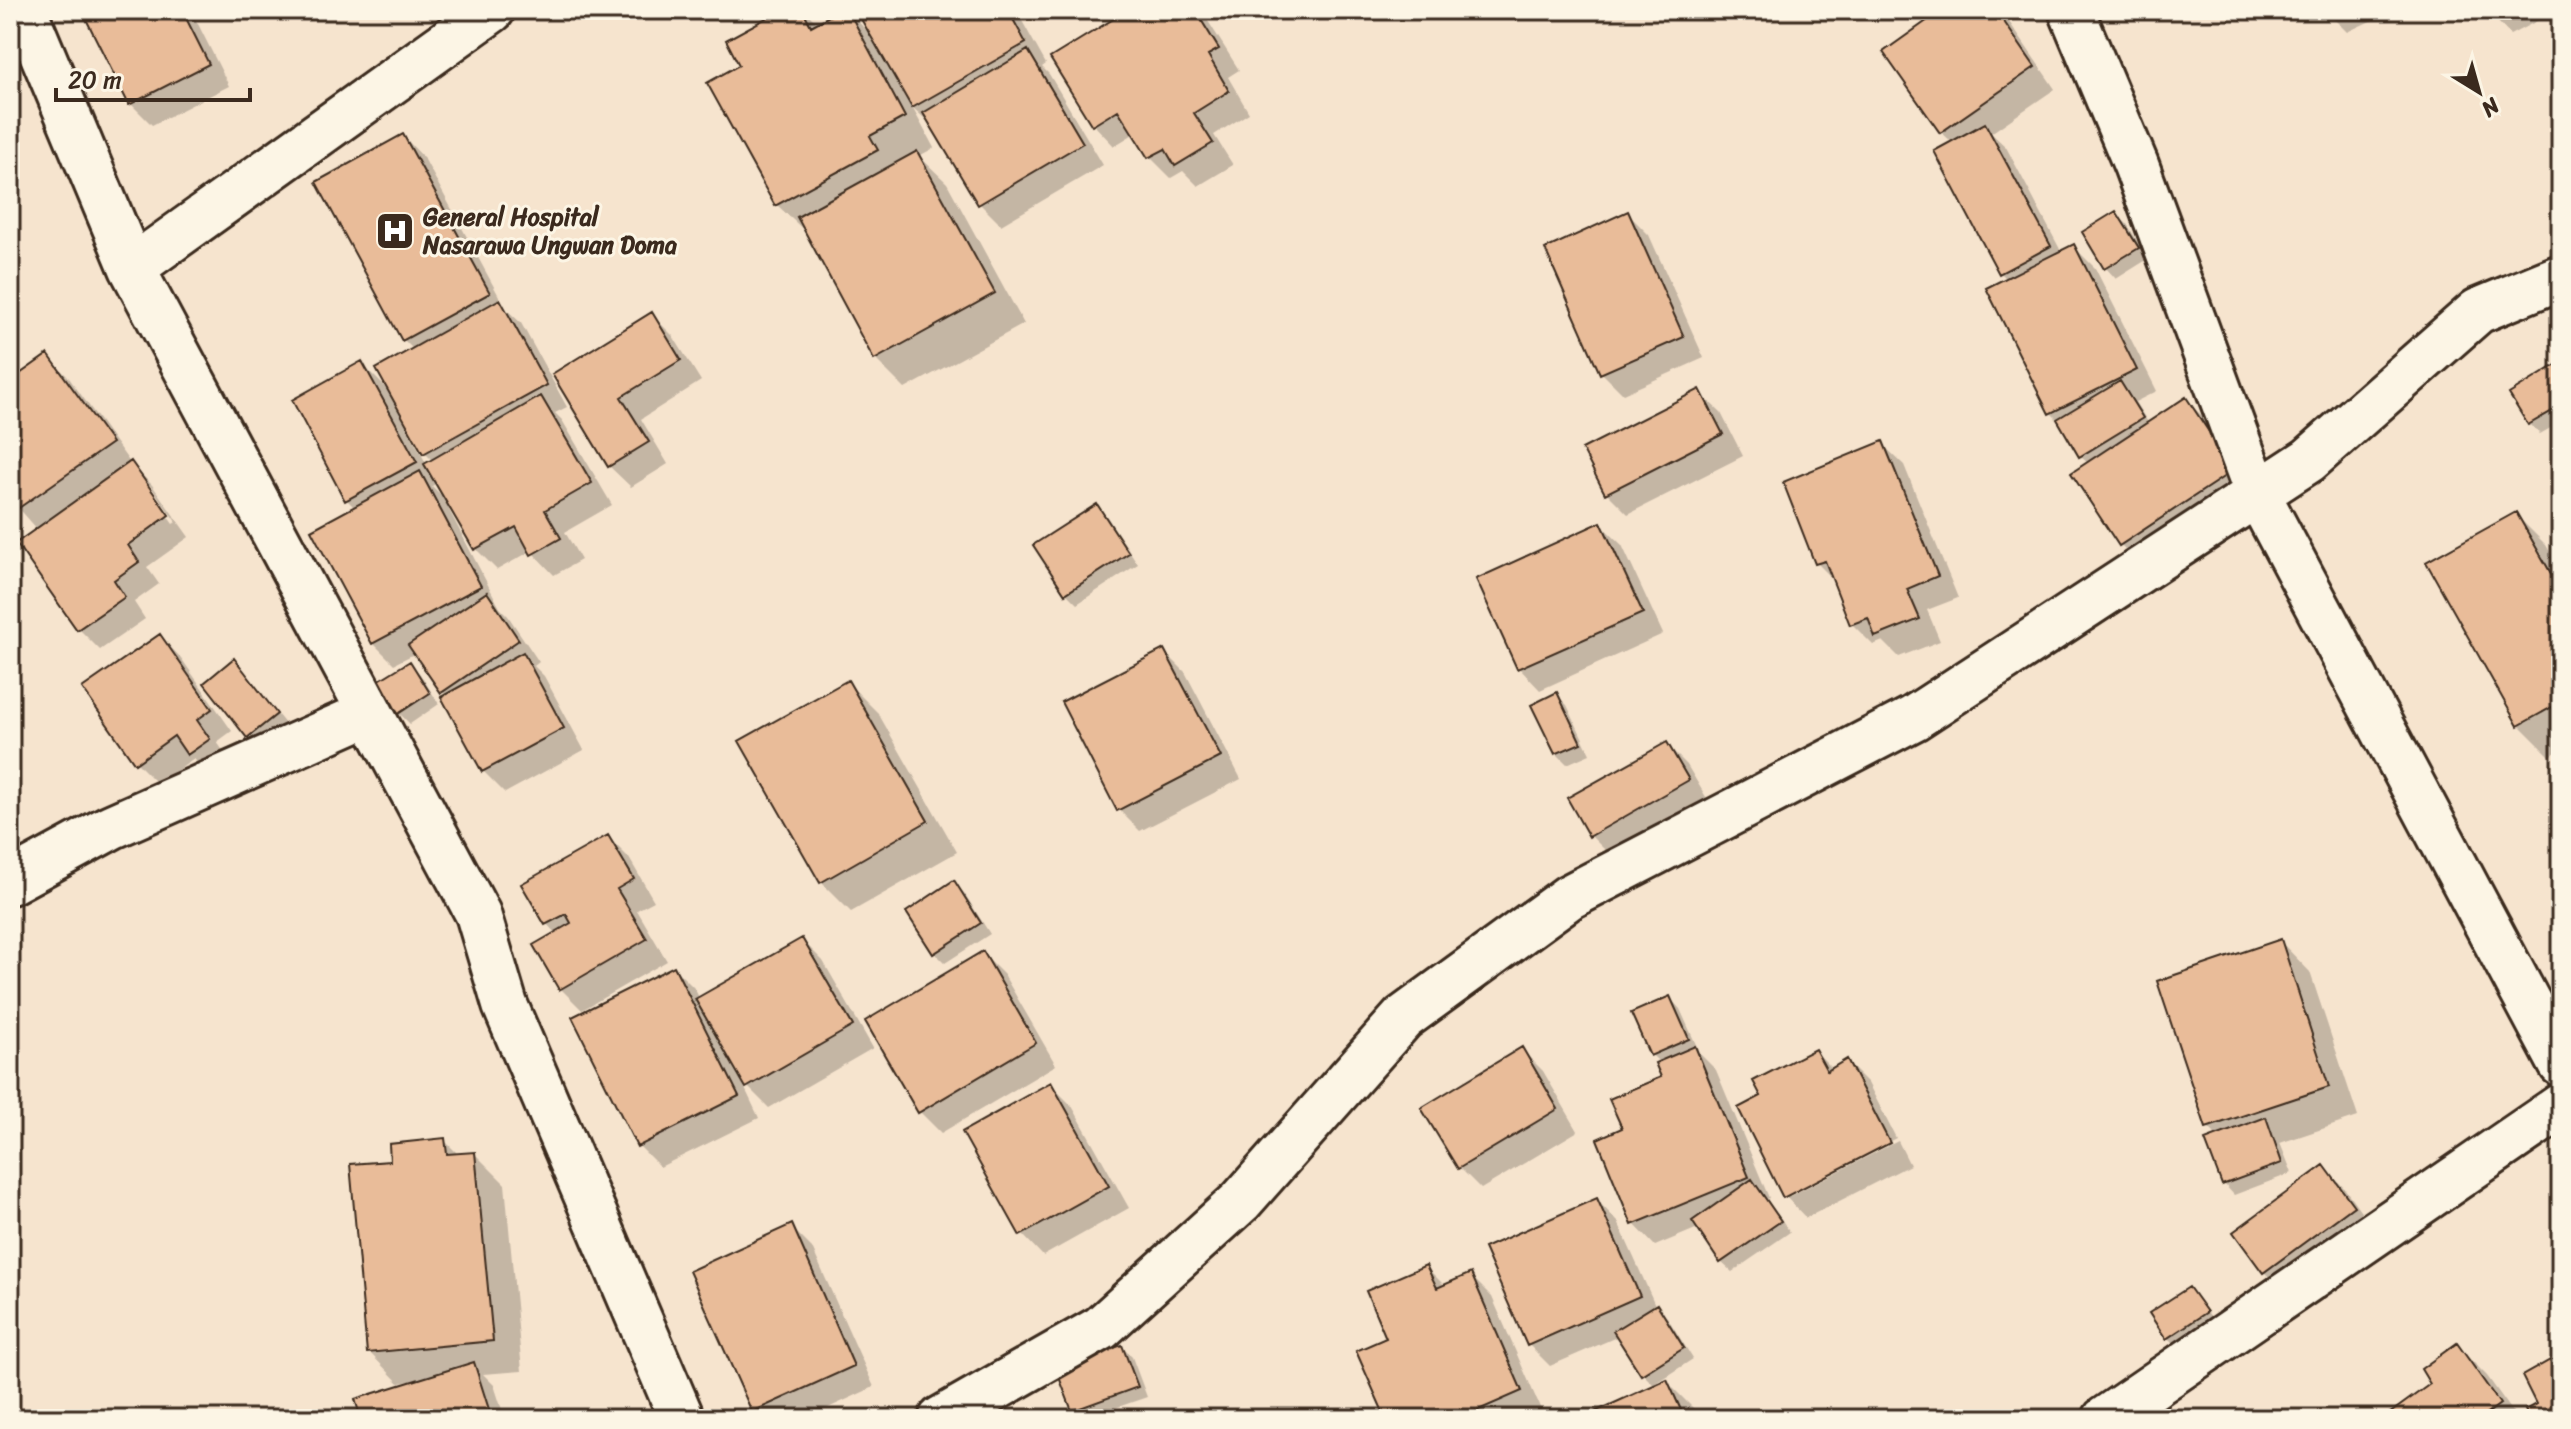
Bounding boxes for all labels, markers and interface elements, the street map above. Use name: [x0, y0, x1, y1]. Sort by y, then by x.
scale bar: [56, 52, 250, 102]
north arrow: [2439, 52, 2519, 132]
text: 20 m: [68, 59, 122, 101]
text: N: [2472, 87, 2509, 128]
place label: General Hospital Nasarawa Ungwan Doma: [422, 196, 677, 266]
hospital icon: General Hospital Nasarawa Ungwan Doma: [374, 210, 416, 252]

